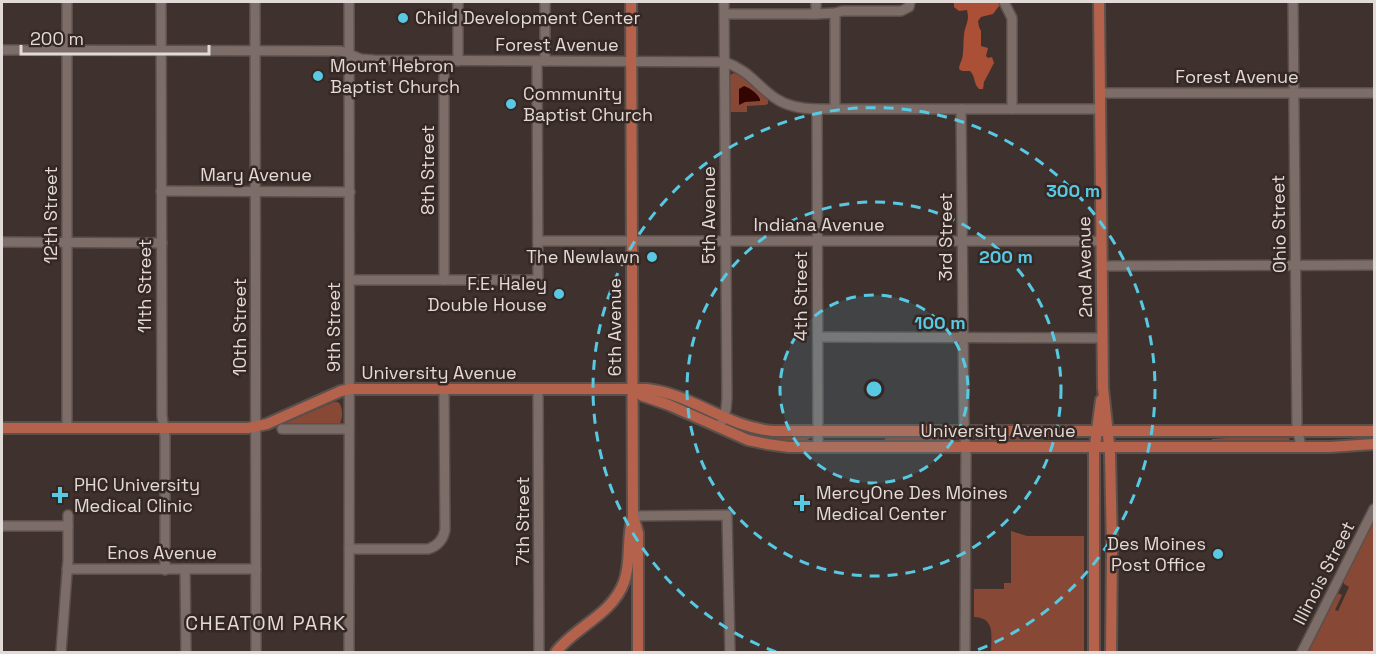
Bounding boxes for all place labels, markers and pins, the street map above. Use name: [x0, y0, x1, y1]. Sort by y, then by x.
place label: Child Development Center: [415, 6, 640, 29]
marker: Child Development Center: [396, 11, 410, 25]
place label: Mount Hebron Baptist Church: [330, 54, 460, 98]
marker: Mount Hebron Baptist Church: [311, 69, 325, 83]
place label: Community Baptist Church: [523, 82, 653, 126]
marker: Community Baptist Church: [504, 97, 518, 111]
place label: The Newlawn: [526, 245, 640, 268]
marker: The Newlawn: [645, 250, 659, 264]
place label: F.E. Haley Double House: [428, 272, 547, 316]
marker: F.E. Haley Double House: [552, 287, 566, 301]
centre of rings: [864, 379, 884, 399]
place label: PHC University Medical Clinic: [74, 473, 200, 517]
place label: MercyOne Des Moines Medical Center: [816, 481, 1008, 525]
marker: PHC University Medical Clinic: [51, 486, 69, 504]
marker: MercyOne Des Moines Medical Center: [793, 494, 811, 512]
place label: Des Moines Post Office: [1107, 532, 1206, 576]
marker: Des Moines Post Office: [1211, 547, 1225, 561]

